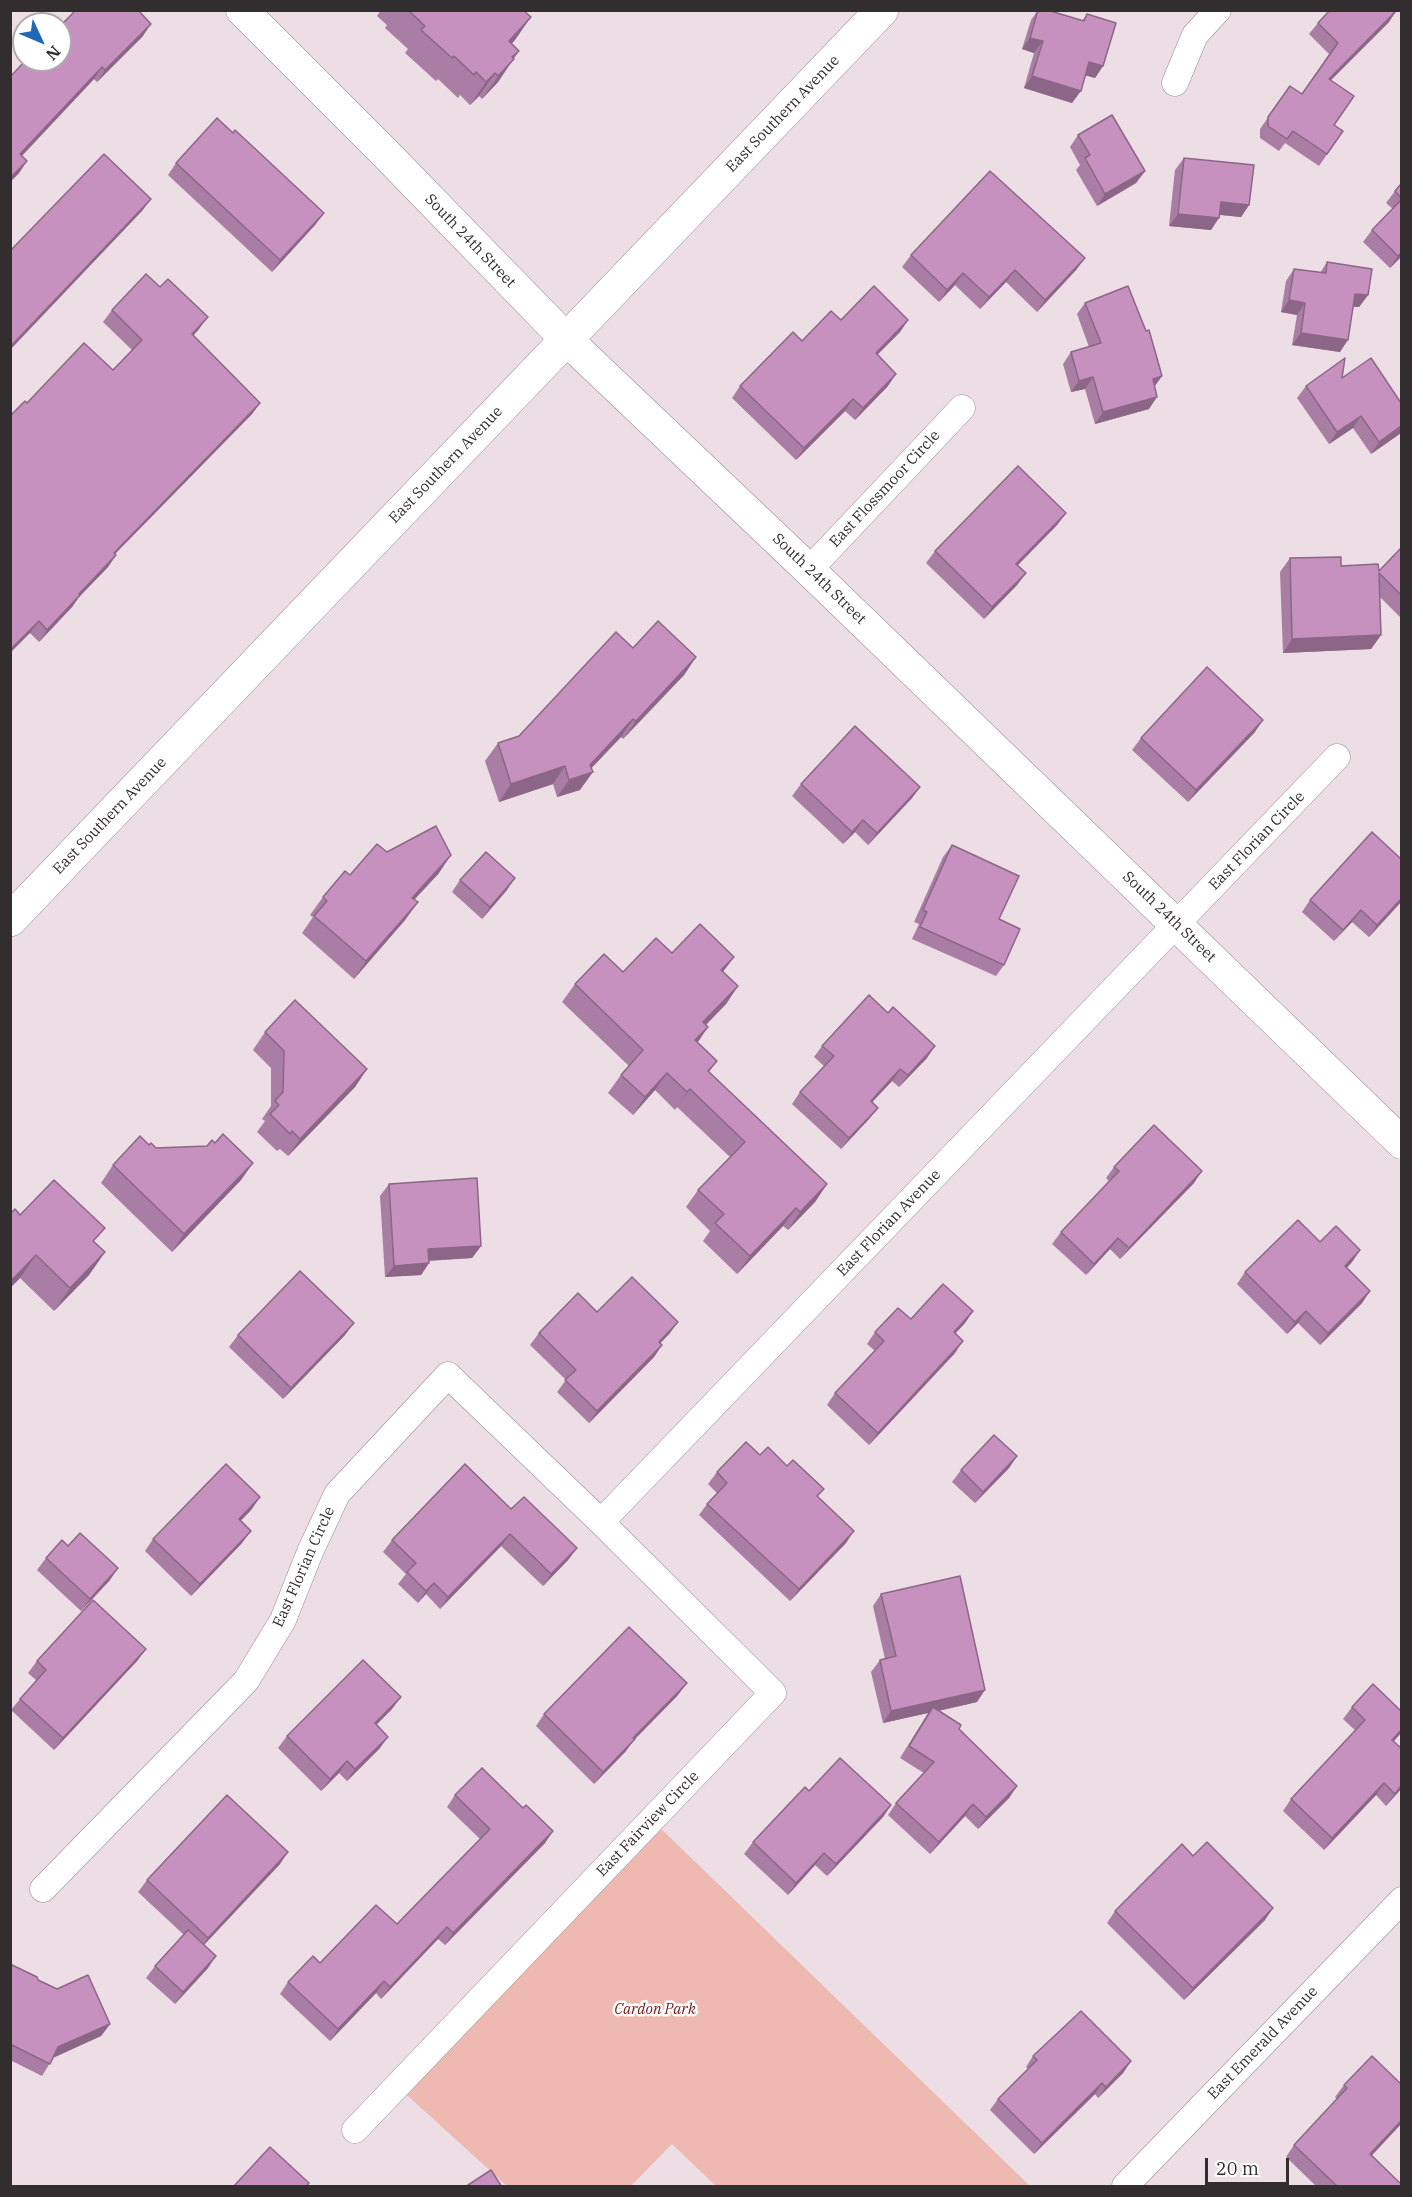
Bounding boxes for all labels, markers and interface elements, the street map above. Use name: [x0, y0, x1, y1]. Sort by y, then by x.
north arrow: [12, 12, 72, 72]
text: N: [42, 42, 65, 65]
street label: East Southern Avenue: [723, 52, 843, 176]
street label: South 24th Street: [421, 191, 519, 291]
street label: East Southern Avenue: [386, 403, 506, 527]
street label: East Flossmoor Circle: [826, 427, 944, 551]
street label: South 24th Street: [769, 530, 869, 628]
street label: East Southern Avenue: [50, 754, 170, 878]
street label: East Florian Circle: [1205, 788, 1309, 894]
street label: South 24th Street: [1119, 868, 1219, 966]
street label: East Florian Avenue: [833, 1166, 945, 1280]
street label: East Florian Circle: [269, 1504, 339, 1630]
street label: East Fairview Circle: [593, 1767, 703, 1881]
street label: East Emerald Avenue: [1204, 1983, 1322, 2103]
park label: Cardon Park: [614, 2001, 696, 2019]
scale bar: [1208, 2146, 1292, 2184]
text: 20 m: [1216, 2157, 1259, 2180]

